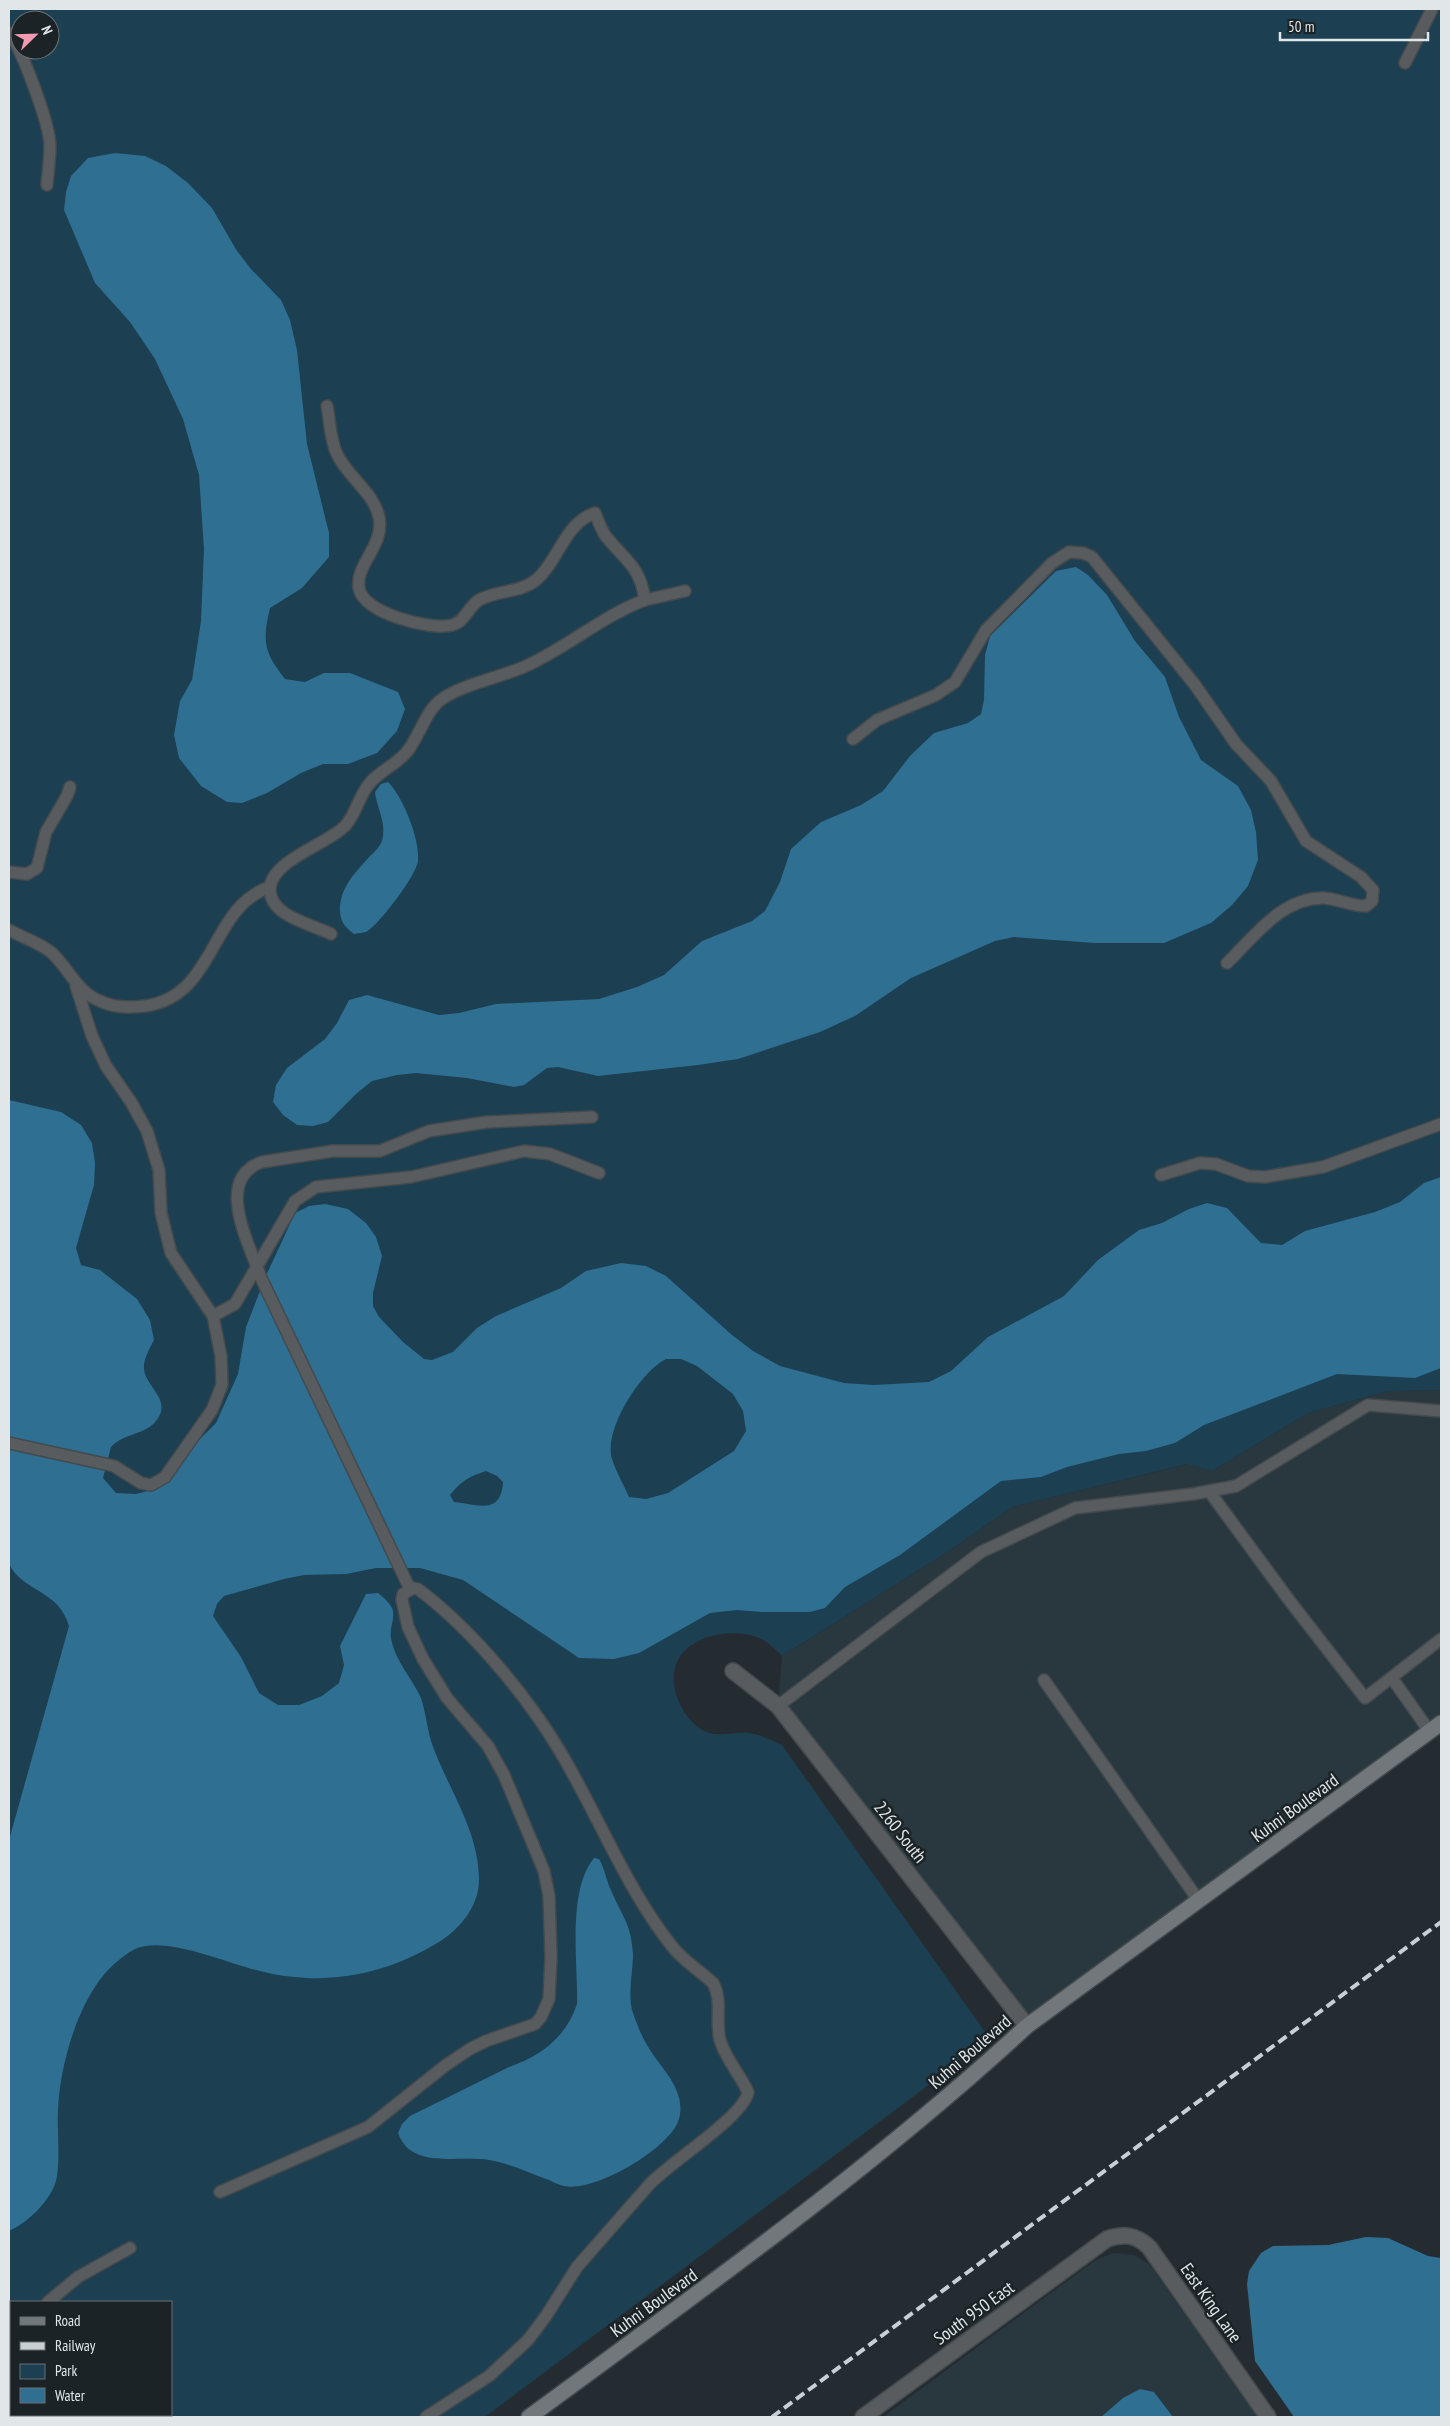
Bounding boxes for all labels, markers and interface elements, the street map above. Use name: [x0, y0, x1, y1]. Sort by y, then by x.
north arrow: [10, 10, 60, 60]
scale bar: [1280, 10, 1428, 42]
text: 50 m: [1288, 17, 1314, 36]
text: N: [37, 23, 57, 37]
street label: Kuhni Boulevard: [1247, 1768, 1343, 1847]
street label: 2260 South: [869, 1796, 932, 1867]
street label: Kuhni Boulevard: [924, 2009, 1016, 2094]
street label: East King Lane: [1176, 2259, 1247, 2347]
street label: Kuhni Boulevard: [606, 2263, 702, 2342]
street label: South 950 East: [929, 2276, 1019, 2350]
legend: [10, 2301, 172, 2416]
text: Road: [55, 2311, 81, 2330]
text: Railway: [55, 2336, 96, 2355]
text: Park: [55, 2361, 77, 2380]
text: Water: [55, 2386, 86, 2405]

